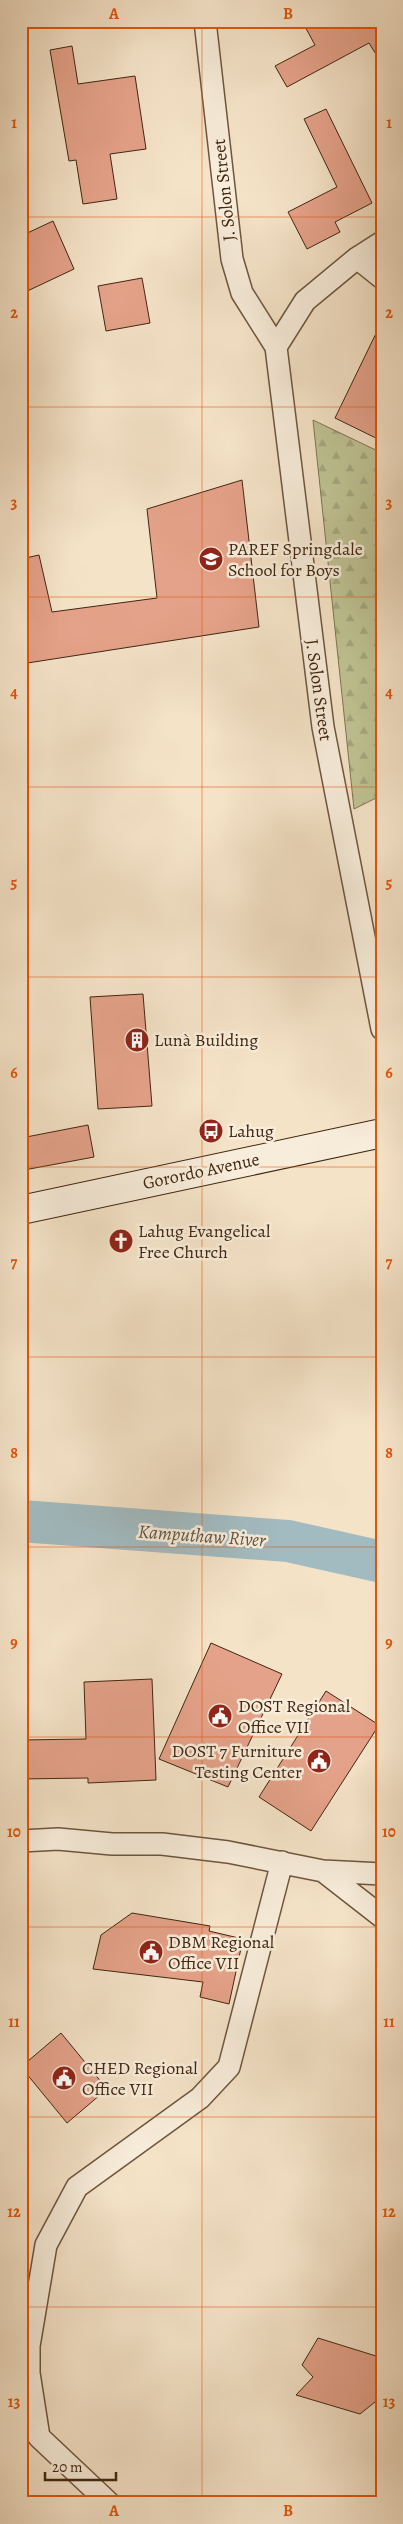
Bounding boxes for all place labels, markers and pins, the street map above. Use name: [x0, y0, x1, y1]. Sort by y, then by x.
place label: PAREF Springdale School for Boys: [228, 537, 363, 582]
school or university icon: PAREF Springdale School for Boys: [198, 546, 224, 572]
building icon: Lunà Building: [124, 1027, 150, 1053]
place label: Lunà Building: [154, 1028, 258, 1052]
bus stop icon: Lahug: [198, 1118, 224, 1144]
place label: Lahug: [228, 1119, 274, 1143]
place label: Lahug Evangelical Free Church: [138, 1219, 271, 1264]
church icon: Lahug Evangelical Free Church: [108, 1228, 134, 1254]
place label: DOST Regional Office VII: [238, 1694, 351, 1739]
public building icon: DOST Regional Office VII: [207, 1703, 233, 1729]
place label: DOST 7 Furniture Testing Center: [172, 1739, 302, 1784]
public building icon: DOST 7 Furniture Testing Center: [306, 1748, 332, 1774]
place label: DBM Regional Office VII: [168, 1930, 275, 1975]
public building icon: DBM Regional Office VII: [138, 1939, 164, 1965]
place label: CHED Regional Office VII: [82, 2056, 198, 2101]
public building icon: CHED Regional Office VII: [51, 2065, 77, 2091]

